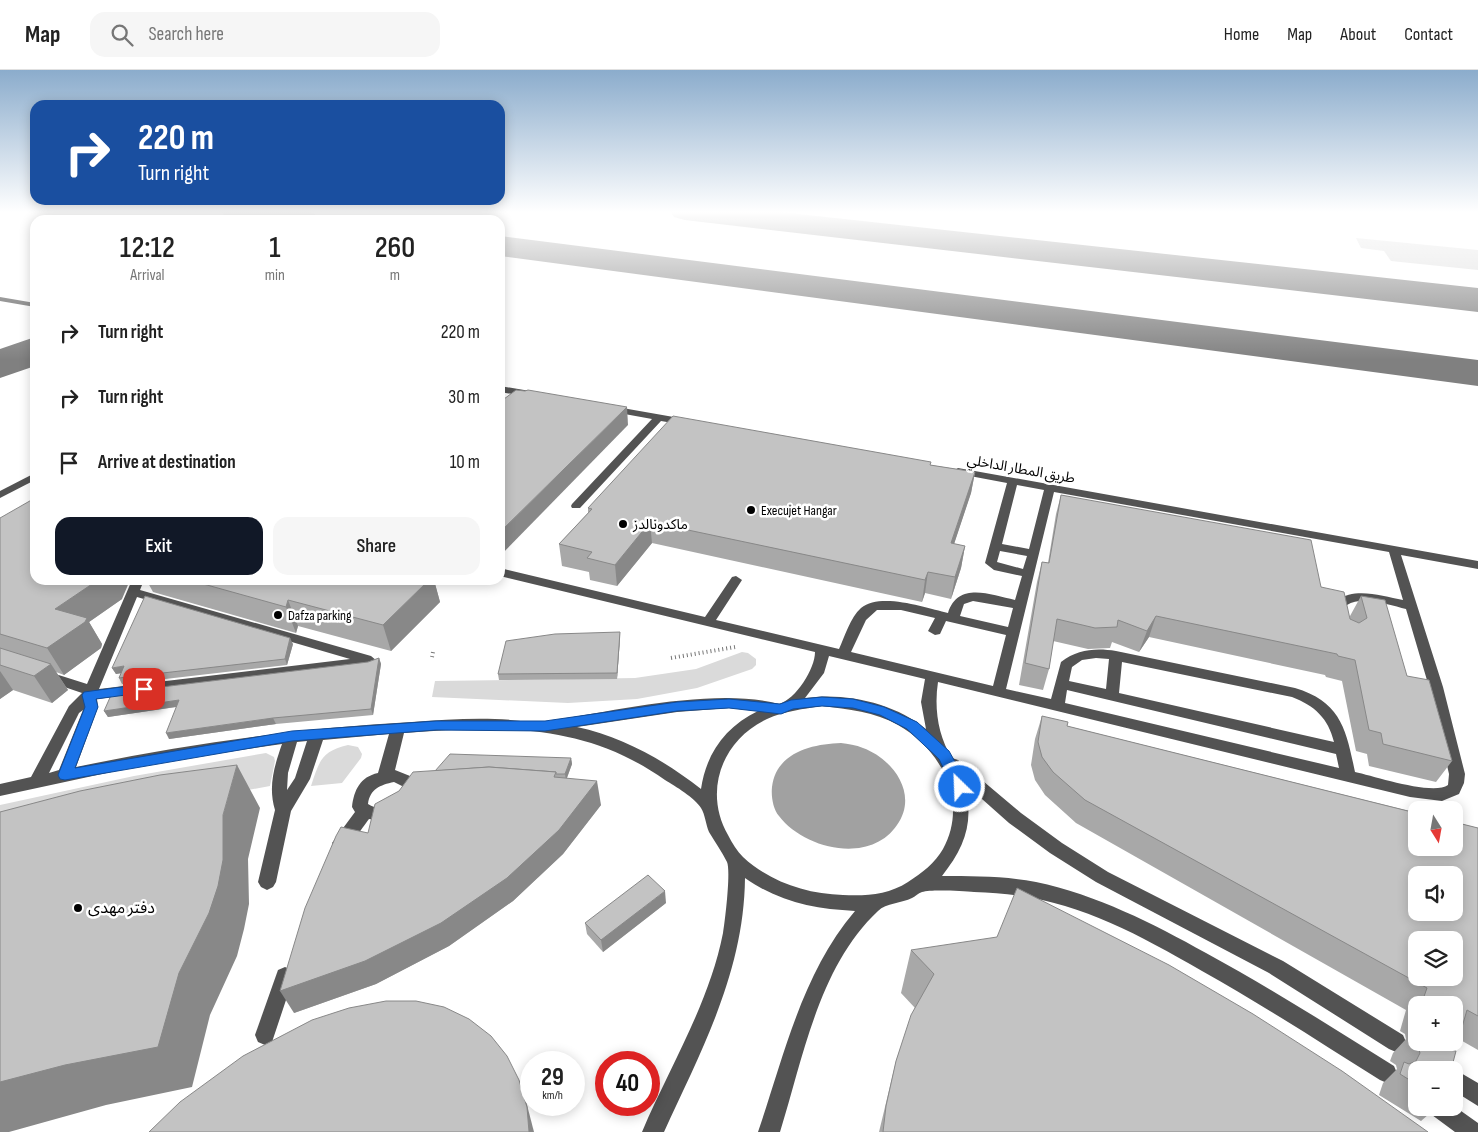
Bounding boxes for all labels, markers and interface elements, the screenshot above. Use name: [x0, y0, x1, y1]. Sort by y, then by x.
search box: [90, 12, 440, 57]
text: Map: [25, 20, 60, 49]
icon: search: [108, 21, 136, 49]
text: Search here: [148, 23, 224, 46]
text: Home: [1224, 24, 1259, 45]
text: Map: [1287, 24, 1312, 45]
text: About: [1340, 24, 1376, 45]
text: Contact: [1404, 24, 1453, 45]
text: 220 m: [138, 117, 214, 160]
icon: right: [55, 120, 120, 185]
text: Turn right: [138, 160, 209, 187]
text: 12:12: [120, 230, 175, 266]
text: 1: [269, 230, 280, 266]
text: 260: [375, 230, 415, 266]
text: Arrival: [130, 266, 165, 285]
text: min: [265, 266, 285, 285]
text: m: [390, 266, 400, 285]
icon: right: [55, 319, 83, 347]
text: Turn right: [98, 321, 163, 344]
text: 220 m: [441, 321, 480, 344]
icon: right: [55, 384, 83, 412]
text: Turn right: [98, 386, 163, 409]
text: 30 m: [448, 386, 480, 409]
icon: arrive: [55, 449, 83, 477]
text: Arrive at destination: [98, 451, 236, 474]
text: 10 m: [450, 451, 480, 474]
street label: طريق المطار الداخلي: [965, 451, 1076, 489]
place label: Execujet Hangar: [761, 502, 837, 519]
marker: Execujet Hangar: [745, 504, 757, 516]
place label: ماكدونالدز: [632, 516, 688, 533]
button: Exit: [55, 517, 263, 575]
button: Share: [273, 517, 480, 575]
marker: ماكدونالدز: [617, 518, 629, 530]
place label: Dafza parking: [288, 607, 352, 624]
marker: Dafza parking: [272, 609, 284, 621]
pin: [123, 668, 165, 710]
icon: arrive: [130, 675, 158, 703]
position arrow: [933, 760, 985, 812]
north arrow: [1408, 801, 1462, 856]
map controls: [1408, 801, 1463, 1116]
button: sound: [1408, 866, 1463, 921]
place label: دفتر مهدى: [88, 899, 155, 918]
marker: دفتر مهدى: [72, 902, 84, 914]
button: layers: [1408, 931, 1463, 986]
button: +: [1408, 996, 1463, 1051]
speed limit sign: 40: [595, 1051, 660, 1116]
button: −: [1408, 1061, 1463, 1116]
text: 29: [541, 1062, 564, 1093]
text: km/h: [542, 1088, 563, 1103]

